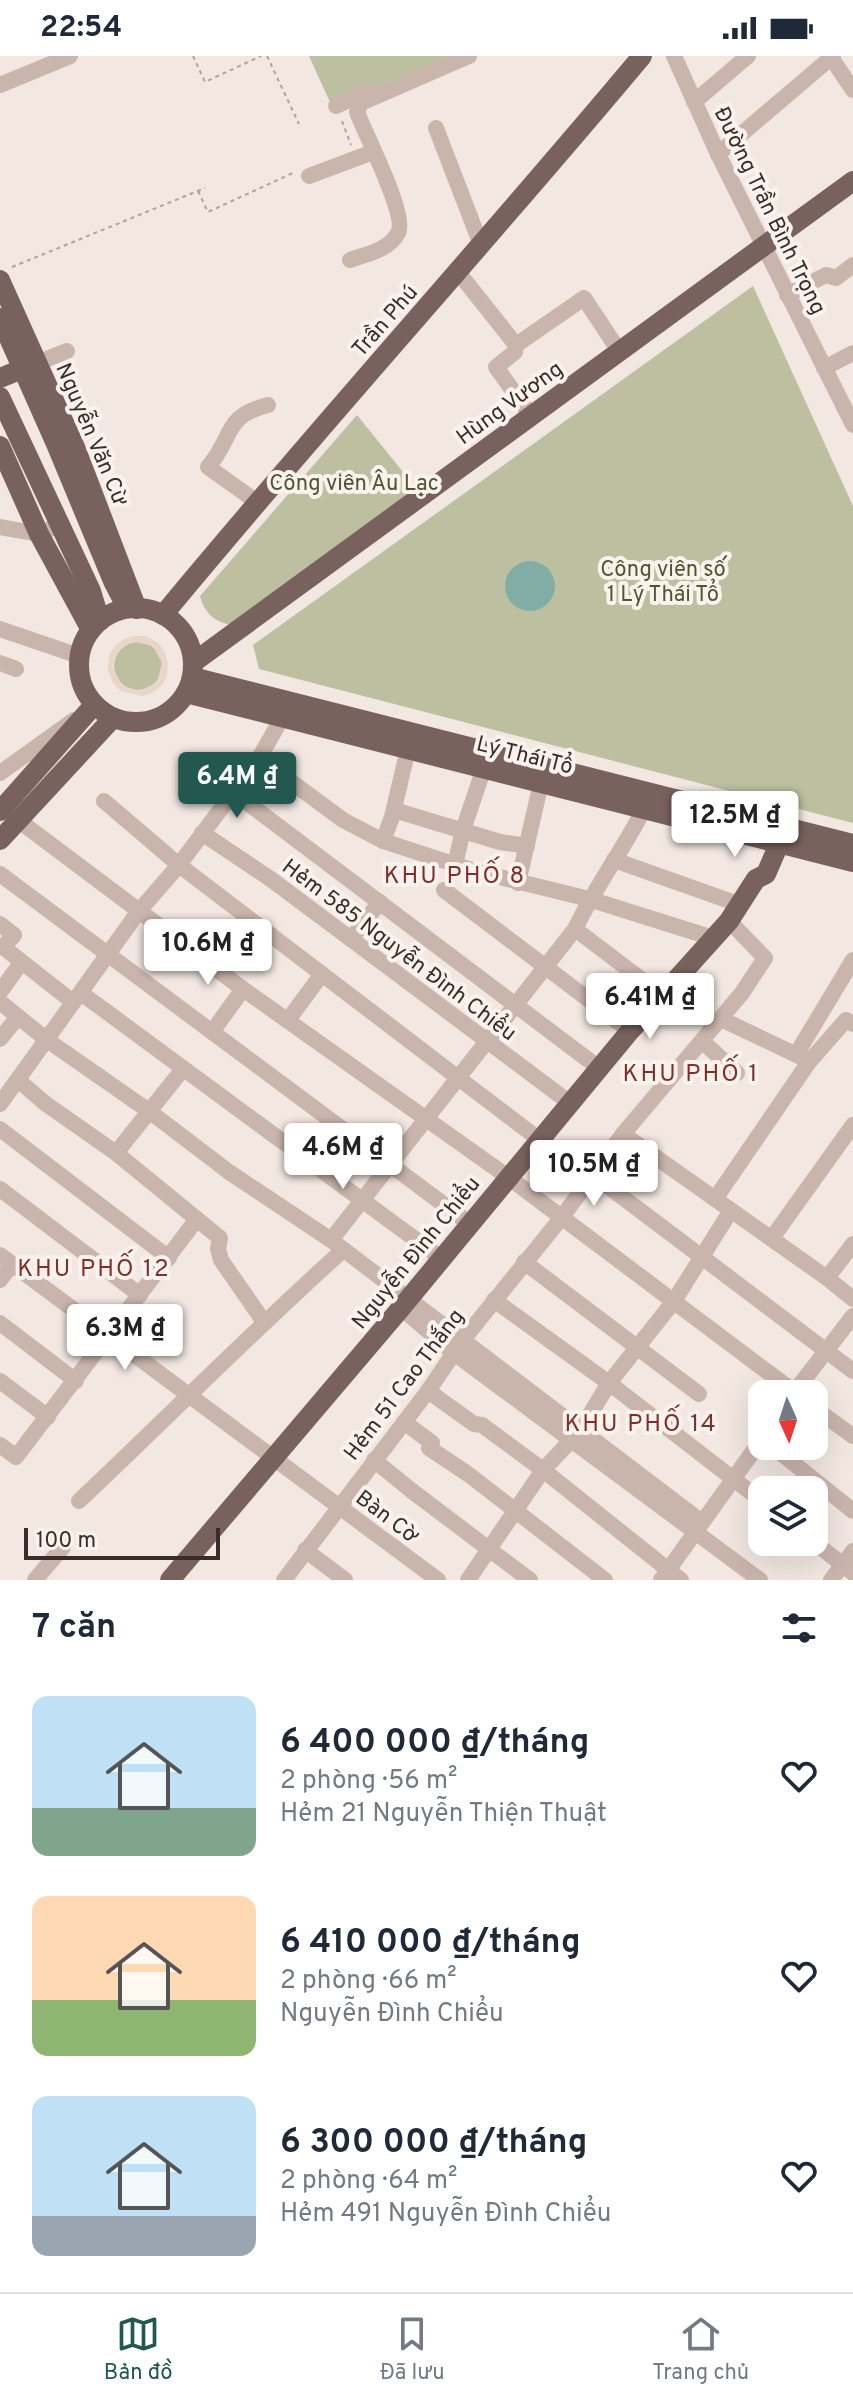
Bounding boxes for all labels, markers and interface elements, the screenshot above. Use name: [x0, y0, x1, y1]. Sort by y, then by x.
text: 22:54: [40, 10, 122, 47]
street label: Đường Trần Bình Trọng: [707, 102, 833, 319]
street label: Trần Phú: [346, 279, 425, 363]
street label: Hùng Vương: [452, 356, 569, 452]
street label: Nguyễn Văn Cừ: [48, 359, 135, 511]
park label: Công viên Âu Lạc: [269, 469, 439, 498]
park label: Công viên số 1 Lý Thái Tổ: [600, 555, 728, 609]
street label: Lý Thái Tổ: [473, 728, 576, 781]
pin: 6.4M ₫: [172, 752, 302, 820]
text: 6.4M ₫: [196, 761, 278, 794]
pin: 12.5M ₫: [661, 791, 809, 859]
text: 12.5M ₫: [689, 800, 781, 833]
street label: Hẻm 585 Nguyễn Ðình Chiểu: [276, 851, 523, 1048]
district label: KHU PHỐ 8: [384, 856, 526, 892]
pin: 10.6M ₫: [134, 919, 282, 987]
text: 10.6M ₫: [162, 928, 254, 961]
pin: 6.41M ₫: [576, 973, 724, 1041]
text: 6.41M ₫: [604, 982, 696, 1015]
district label: KHU PHỐ 1: [623, 1054, 759, 1090]
pin: 4.6M ₫: [278, 1123, 408, 1191]
text: 4.6M ₫: [302, 1132, 384, 1165]
pin: 10.5M ₫: [520, 1140, 668, 1208]
text: 10.5M ₫: [548, 1149, 640, 1182]
street label: Nguyễn Đình Chiểu: [344, 1169, 487, 1336]
district label: KHU PHỐ 12: [17, 1249, 171, 1285]
street label: Hẻm 51 Cao Thắng: [337, 1303, 471, 1467]
pin: 6.3M ₫: [60, 1304, 190, 1372]
text: 6.3M ₫: [85, 1313, 165, 1346]
north arrow: [748, 1380, 828, 1460]
map controls: [748, 1380, 828, 1556]
district label: KHU PHỐ 14: [564, 1404, 718, 1440]
button: layers: [748, 1476, 828, 1556]
street label: Bàn Cờ: [349, 1485, 424, 1551]
scale bar: [24, 1524, 220, 1560]
text: 100 m: [36, 1528, 96, 1555]
icon: filters: [777, 1606, 821, 1650]
text: 7 căn: [32, 1607, 116, 1650]
text: 6 400 000 ₫/tháng: [280, 1722, 589, 1765]
icon: home: [96, 1728, 192, 1824]
icon: heart: [777, 1754, 821, 1798]
text: 2 phòng · 56 m²: [280, 1765, 457, 1798]
text: Hẻm 21 Nguyễn Thiện Thuật: [280, 1798, 607, 1831]
text: 6 410 000 ₫/tháng: [280, 1922, 581, 1965]
icon: home: [96, 1928, 192, 2024]
icon: heart: [777, 1954, 821, 1998]
text: 2 phòng · 66 m²: [280, 1965, 457, 1998]
text: Nguyễn Đình Chiểu: [280, 1998, 504, 2031]
text: 6 300 000 ₫/tháng: [280, 2122, 587, 2165]
icon: home: [96, 2128, 192, 2224]
icon: heart: [777, 2154, 821, 2198]
text: 2 phòng · 64 m²: [280, 2165, 457, 2198]
text: Hẻm 491 Nguyễn Ðình Chiểu: [280, 2198, 611, 2231]
tab: Bản đồ: [104, 2312, 172, 2387]
tab: Đã lưu: [380, 2312, 445, 2387]
tab: Trang chủ: [652, 2312, 749, 2387]

